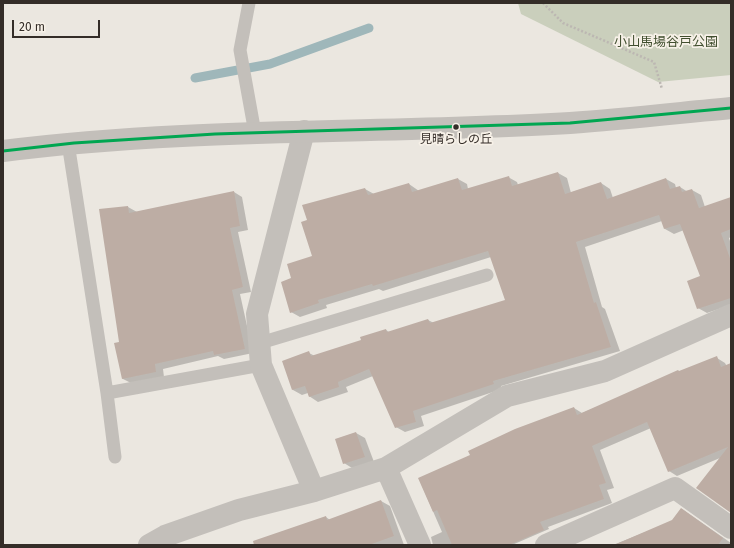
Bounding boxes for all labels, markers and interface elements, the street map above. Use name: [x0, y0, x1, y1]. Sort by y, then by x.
scale bar: [14, 12, 102, 38]
text: 20 m: [19, 20, 45, 34]
park label: 小山馬場谷戸公園: [614, 34, 718, 50]
marker: 見晴らしの丘: [451, 122, 461, 132]
place label: 見晴らしの丘: [420, 133, 492, 147]

